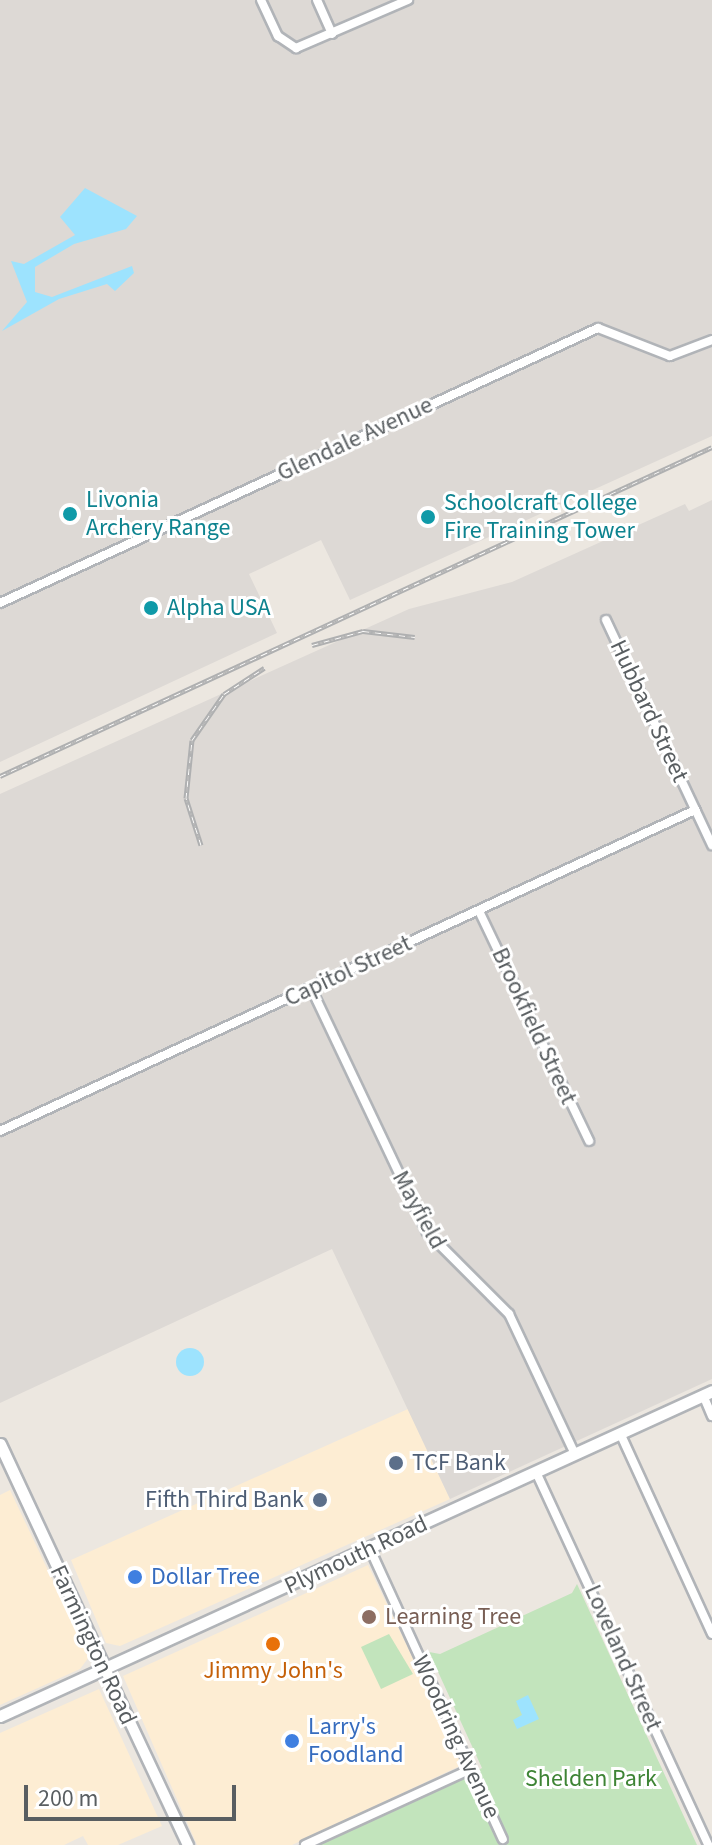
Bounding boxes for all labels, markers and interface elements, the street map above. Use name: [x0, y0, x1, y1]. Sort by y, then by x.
street label: Glendale Avenue: [273, 390, 437, 488]
place label: Livonia Archery Range: [86, 486, 230, 542]
place label: Schoolcraft College Fire Training Tower: [444, 489, 637, 545]
marker: Livonia Archery Range: [61, 505, 79, 523]
marker: Schoolcraft College Fire Training Tower: [419, 508, 437, 526]
place label: Alpha USA: [167, 594, 271, 622]
marker: Alpha USA: [142, 599, 160, 617]
street label: Hubbard Street: [604, 635, 694, 787]
street label: Capitol Street: [280, 929, 416, 1013]
street label: Brookfield Street: [485, 943, 583, 1109]
street label: Mayfield: [386, 1166, 452, 1254]
place label: TCF Bank: [412, 1449, 506, 1477]
marker: TCF Bank: [387, 1454, 405, 1472]
place label: Fifth Third Bank: [145, 1486, 304, 1514]
marker: Fifth Third Bank: [311, 1491, 329, 1509]
street label: Plymouth Road: [280, 1509, 432, 1601]
street label: Farmington Road: [43, 1561, 143, 1729]
place label: Dollar Tree: [151, 1563, 260, 1591]
marker: Dollar Tree: [126, 1568, 144, 1586]
street label: Loveland Street: [578, 1580, 668, 1736]
place label: Learning Tree: [385, 1603, 521, 1631]
marker: Learning Tree: [360, 1608, 378, 1626]
marker: Jimmy John's: [264, 1635, 282, 1653]
street label: Woodring Avenue: [406, 1651, 506, 1823]
place label: Jimmy John's: [203, 1657, 343, 1685]
place label: Larry's Foodland: [308, 1713, 404, 1769]
marker: Larry's Foodland: [283, 1732, 301, 1750]
park label: Shelden Park: [525, 1765, 657, 1793]
scale bar: [28, 1769, 240, 1819]
text: 200 m: [38, 1781, 98, 1816]

